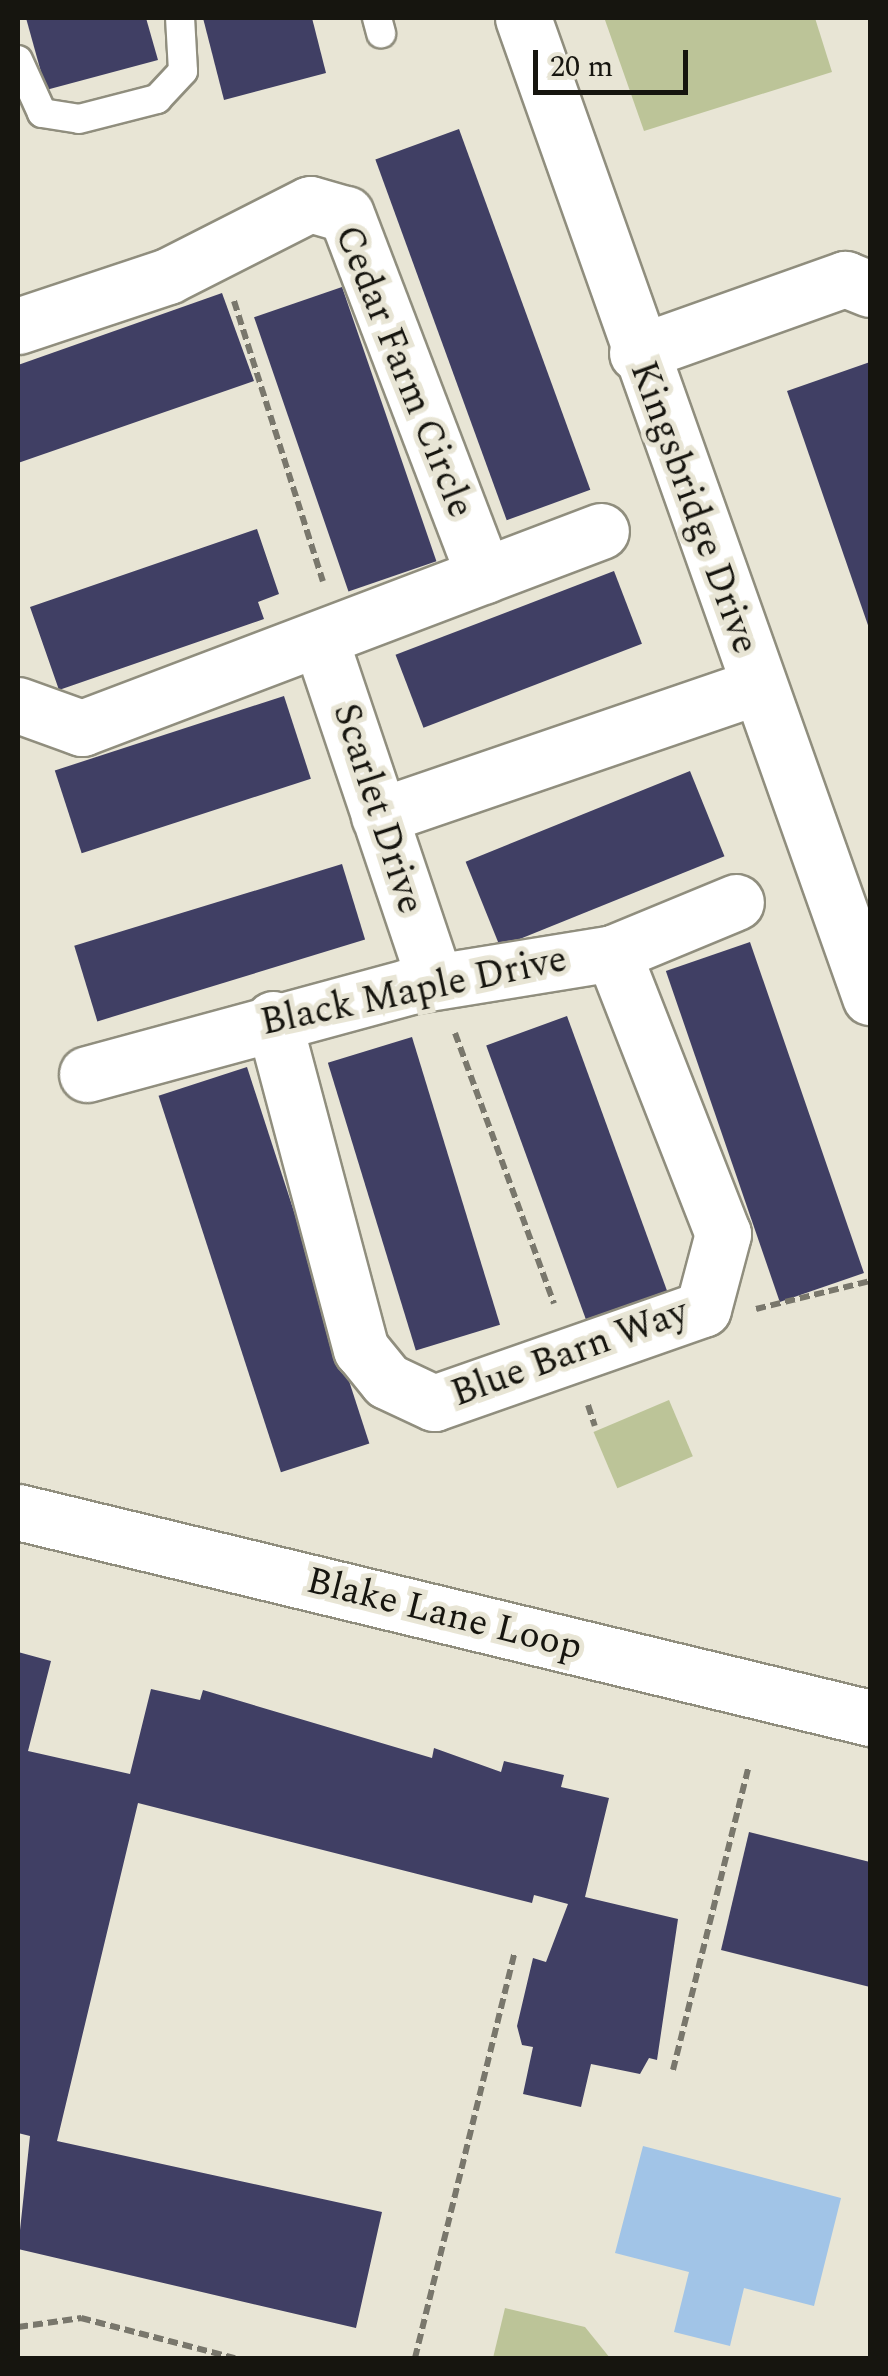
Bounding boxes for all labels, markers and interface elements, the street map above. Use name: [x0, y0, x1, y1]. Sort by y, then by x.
scale bar: [538, 30, 693, 92]
text: 20 m: [550, 44, 613, 90]
street label: Cedar Farm Circle: [324, 219, 482, 525]
street label: Kingsbridge Drive: [619, 355, 767, 661]
street label: Scarlet Drive: [322, 698, 432, 920]
street label: Black Maple Drive: [257, 937, 571, 1047]
street label: Blue Barn Way: [445, 1290, 695, 1418]
street label: Blake Lane Loop: [302, 1559, 586, 1671]

